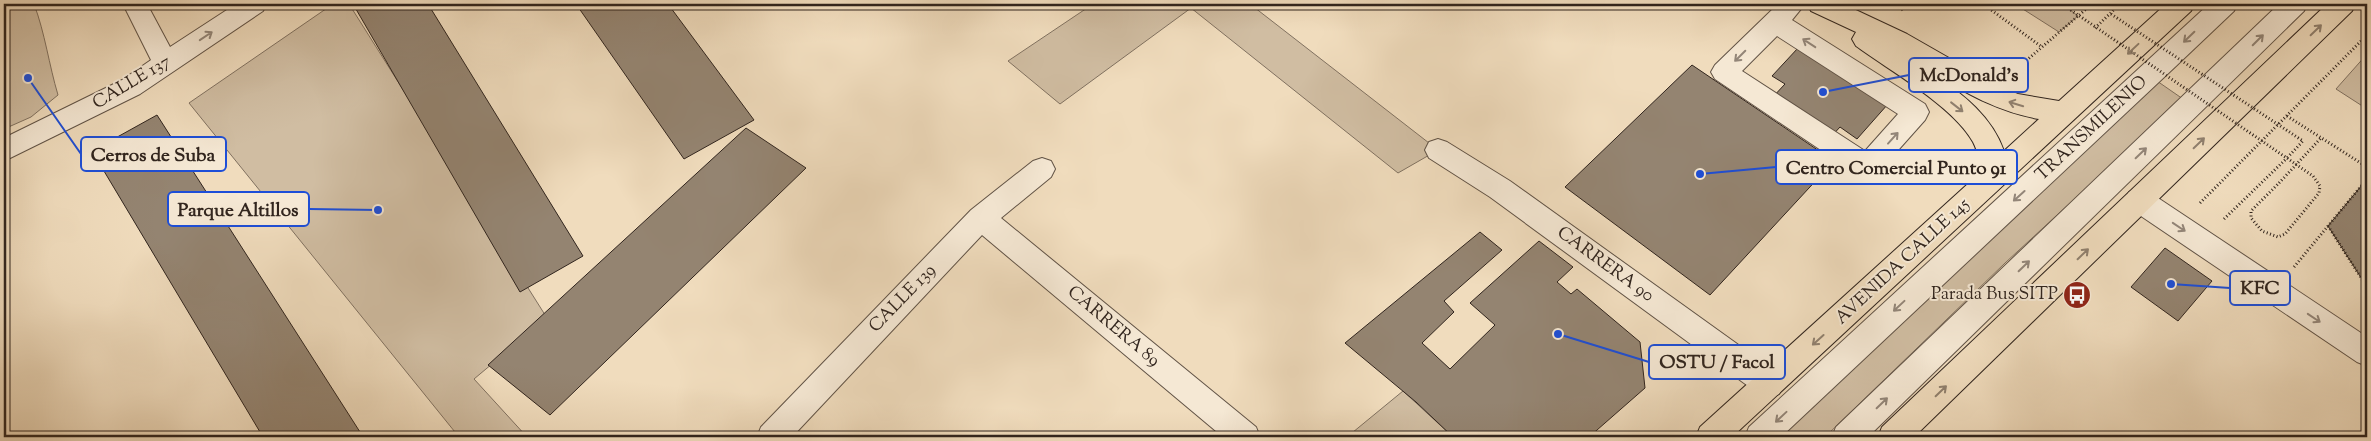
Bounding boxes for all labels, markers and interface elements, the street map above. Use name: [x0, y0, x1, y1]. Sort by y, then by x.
one-way arrow: [2310, 24, 2322, 36]
one-way arrow: [199, 31, 213, 41]
one-way arrow: [2183, 31, 2196, 43]
one-way arrow: [2252, 34, 2264, 47]
one-way arrow: [1802, 38, 1816, 49]
one-way arrow: [2127, 43, 2140, 55]
street label: CALLE 137: [88, 49, 176, 117]
one-way arrow: [1734, 50, 1746, 62]
callout: McDonald's: [1909, 58, 2028, 92]
text: McDonald's: [1920, 63, 2019, 90]
street label: TRANSMILENIO: [2030, 70, 2154, 188]
one-way arrow: [2008, 98, 2024, 108]
one-way arrow: [1950, 101, 1963, 112]
one-way arrow: [1887, 132, 1899, 145]
callout: Cerros de Suba: [81, 137, 226, 171]
one-way arrow: [2193, 137, 2206, 149]
text: Cerros de Suba: [91, 143, 215, 170]
one-way arrow: [2135, 147, 2147, 159]
callout: Centro Comercial Punto 91: [1776, 150, 2017, 184]
text: Centro Comercial Punto 91: [1786, 156, 2007, 183]
one-way arrow: [2013, 190, 2026, 202]
callout: Parque Altillos: [168, 192, 309, 226]
street label: AVENIDA CALLE 145: [1830, 193, 1976, 331]
text: Parque Altillos: [177, 198, 299, 225]
street label: CARRERA 90: [1551, 221, 1659, 309]
one-way arrow: [2172, 222, 2186, 233]
one-way arrow: [2077, 248, 2089, 260]
street label: CALLE 139: [864, 259, 943, 339]
one-way arrow: [2018, 260, 2030, 272]
callout: KFC: [2230, 271, 2290, 305]
text: KFC: [2240, 276, 2280, 303]
street label: CARRERA 89: [1061, 280, 1165, 374]
bus stop icon: Parada Bus SITP: [2062, 280, 2092, 310]
place label: Parada Bus SITP: [1931, 282, 2058, 308]
one-way arrow: [1893, 300, 1906, 312]
one-way arrow: [2307, 313, 2321, 323]
one-way arrow: [1811, 334, 1824, 346]
callout: OSTU / Facol: [1649, 345, 1785, 379]
text: OSTU / Facol: [1659, 350, 1775, 377]
one-way arrow: [1935, 385, 1947, 397]
one-way arrow: [1876, 397, 1889, 409]
one-way arrow: [1775, 411, 1788, 423]

